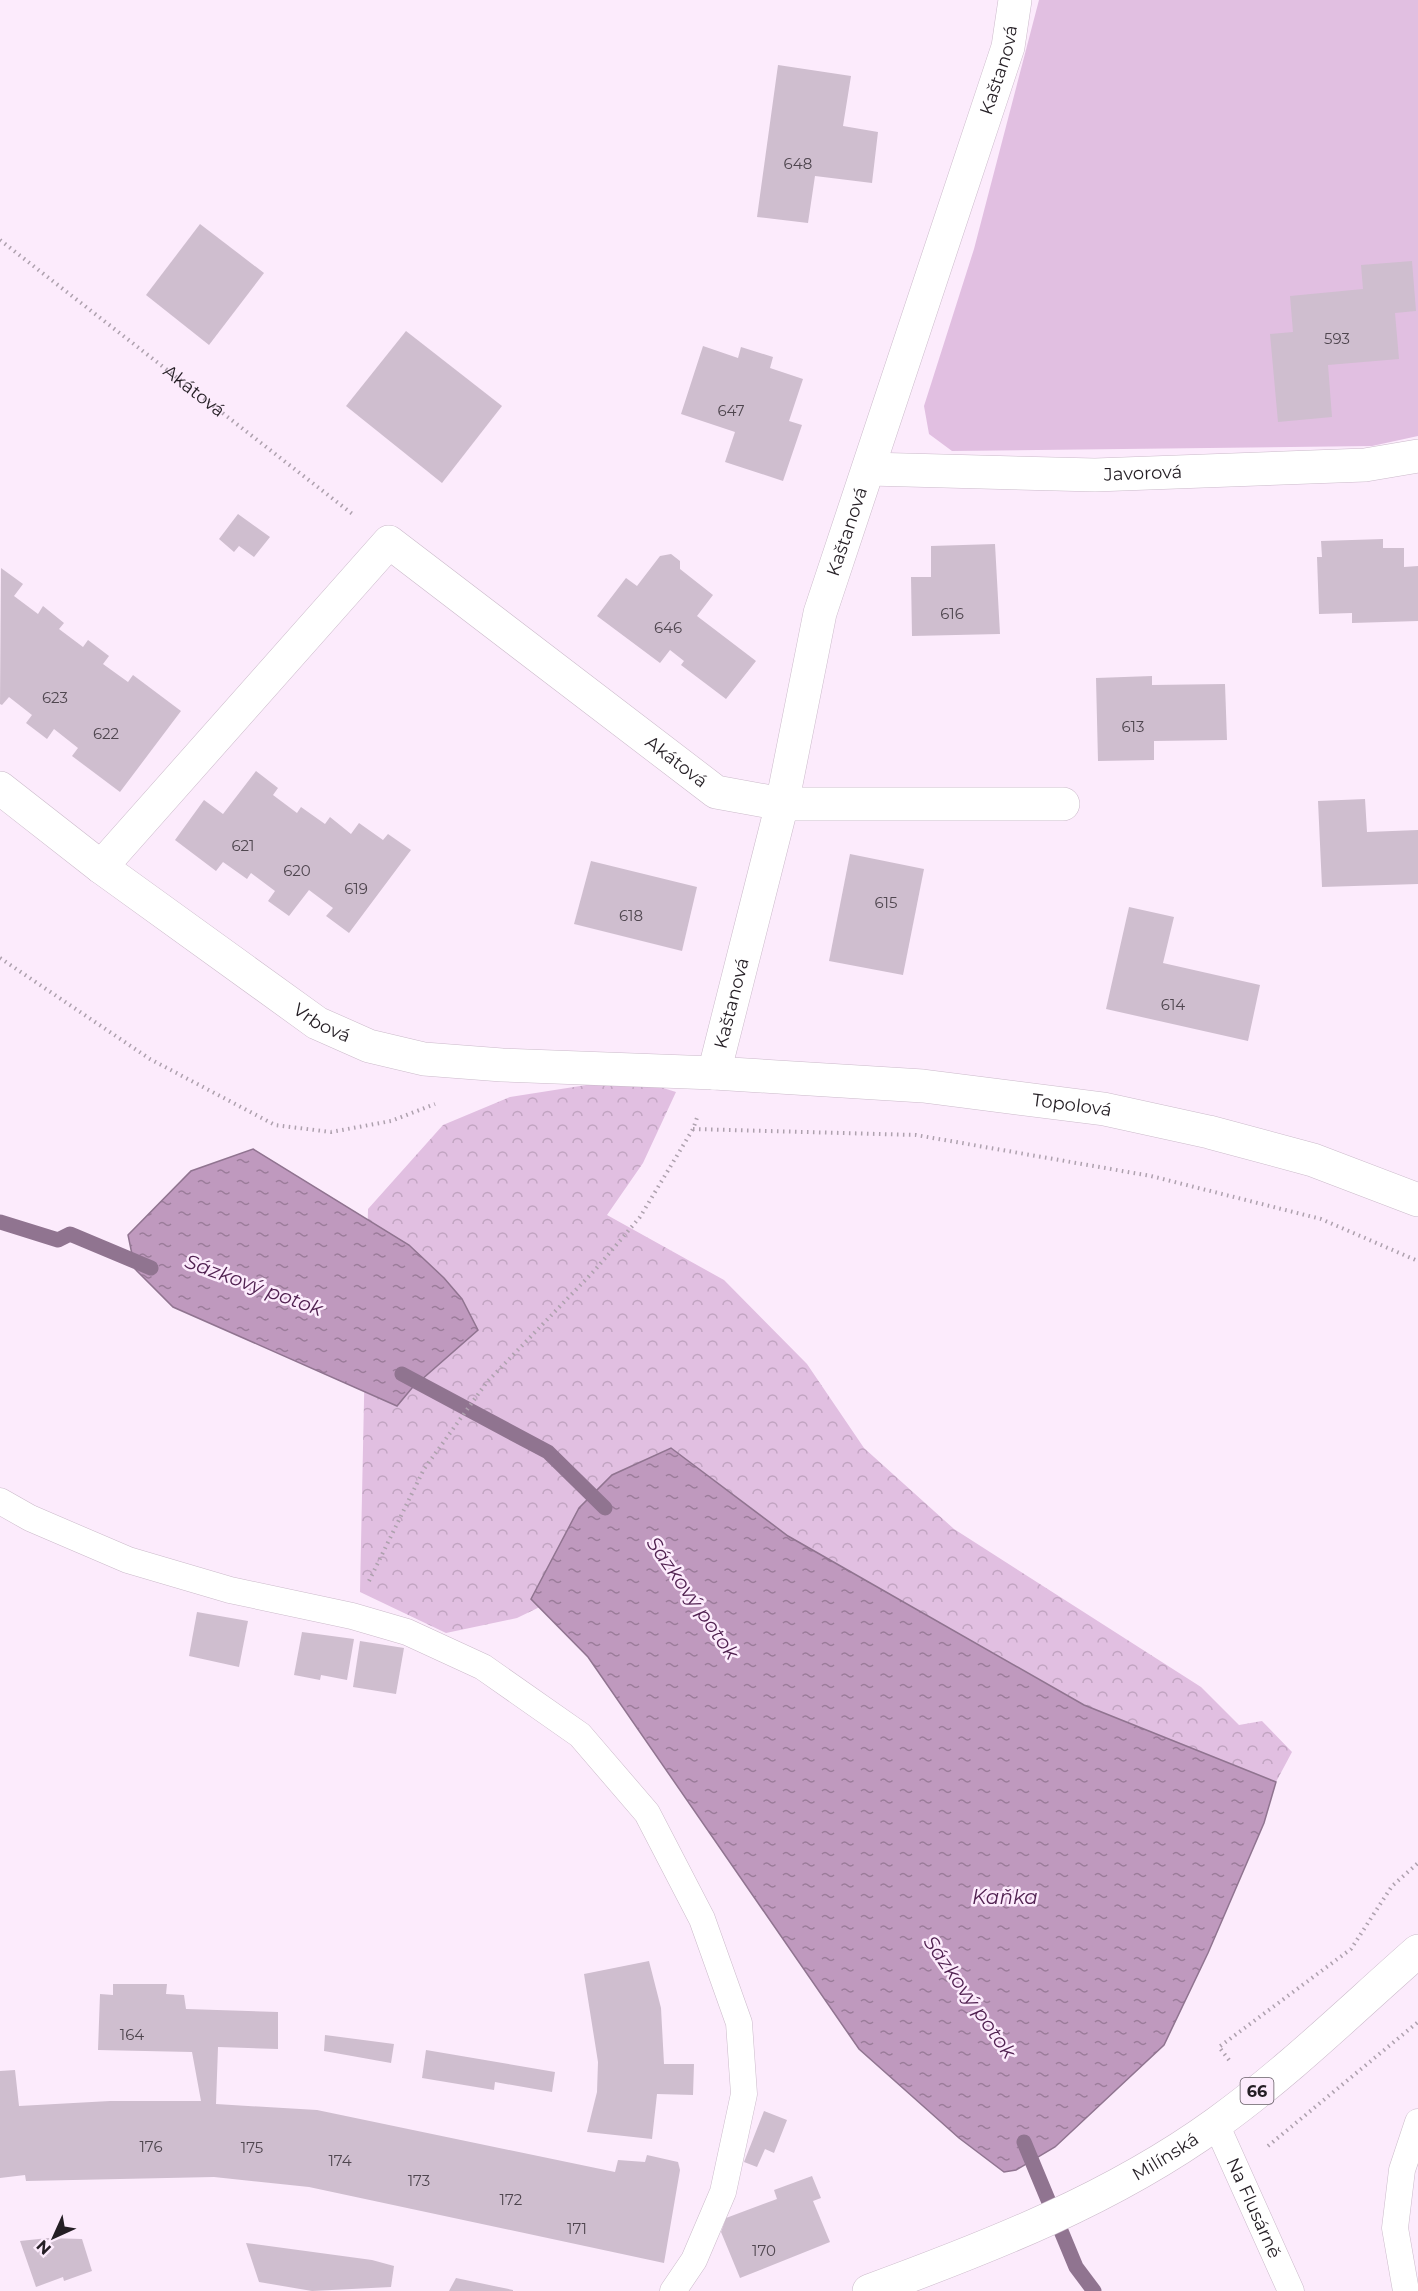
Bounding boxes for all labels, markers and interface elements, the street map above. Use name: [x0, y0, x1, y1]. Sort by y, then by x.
street label: Kaštanová: [975, 24, 1022, 118]
house number: 648: [784, 154, 812, 173]
house number: 593: [1324, 329, 1350, 348]
street label: Akátová: [159, 360, 229, 422]
house number: 647: [717, 401, 745, 420]
street label: Javorová: [1102, 461, 1182, 486]
street label: Kaštanová: [822, 484, 872, 579]
house number: 616: [940, 604, 964, 623]
house number: 646: [654, 618, 682, 637]
house number: 623: [42, 688, 68, 707]
house number: 613: [1121, 717, 1145, 736]
house number: 622: [93, 724, 119, 743]
street label: Akátová: [641, 731, 712, 792]
house number: 621: [231, 836, 255, 855]
house number: 620: [283, 861, 311, 880]
house number: 619: [344, 879, 368, 898]
house number: 615: [874, 893, 898, 912]
house number: 618: [619, 906, 643, 925]
street label: Kaštanová: [710, 956, 754, 1051]
house number: 614: [1161, 995, 1185, 1014]
street label: Vrbová: [289, 998, 354, 1047]
street label: Topolová: [1031, 1089, 1114, 1121]
water label: Sázkový potok: [182, 1249, 327, 1321]
water label: Sázkový potok: [642, 1532, 745, 1665]
water label: Kaňka: [972, 1885, 1038, 1909]
water label: Sázkový potok: [919, 1931, 1022, 2064]
house number: 164: [120, 2025, 144, 2044]
road number: 66: [1240, 2078, 1274, 2104]
street label: Milínská: [1128, 2128, 1203, 2185]
house number: 176: [139, 2137, 163, 2156]
house number: 175: [241, 2138, 263, 2157]
house number: 174: [328, 2151, 352, 2170]
street label: Na Flusárně: [1222, 2154, 1286, 2262]
house number: 173: [408, 2171, 430, 2190]
house number: 172: [500, 2190, 522, 2209]
north arrow: [24, 2207, 84, 2267]
house number: 171: [567, 2219, 587, 2238]
text: N: [32, 2236, 55, 2259]
house number: 170: [752, 2241, 776, 2260]

